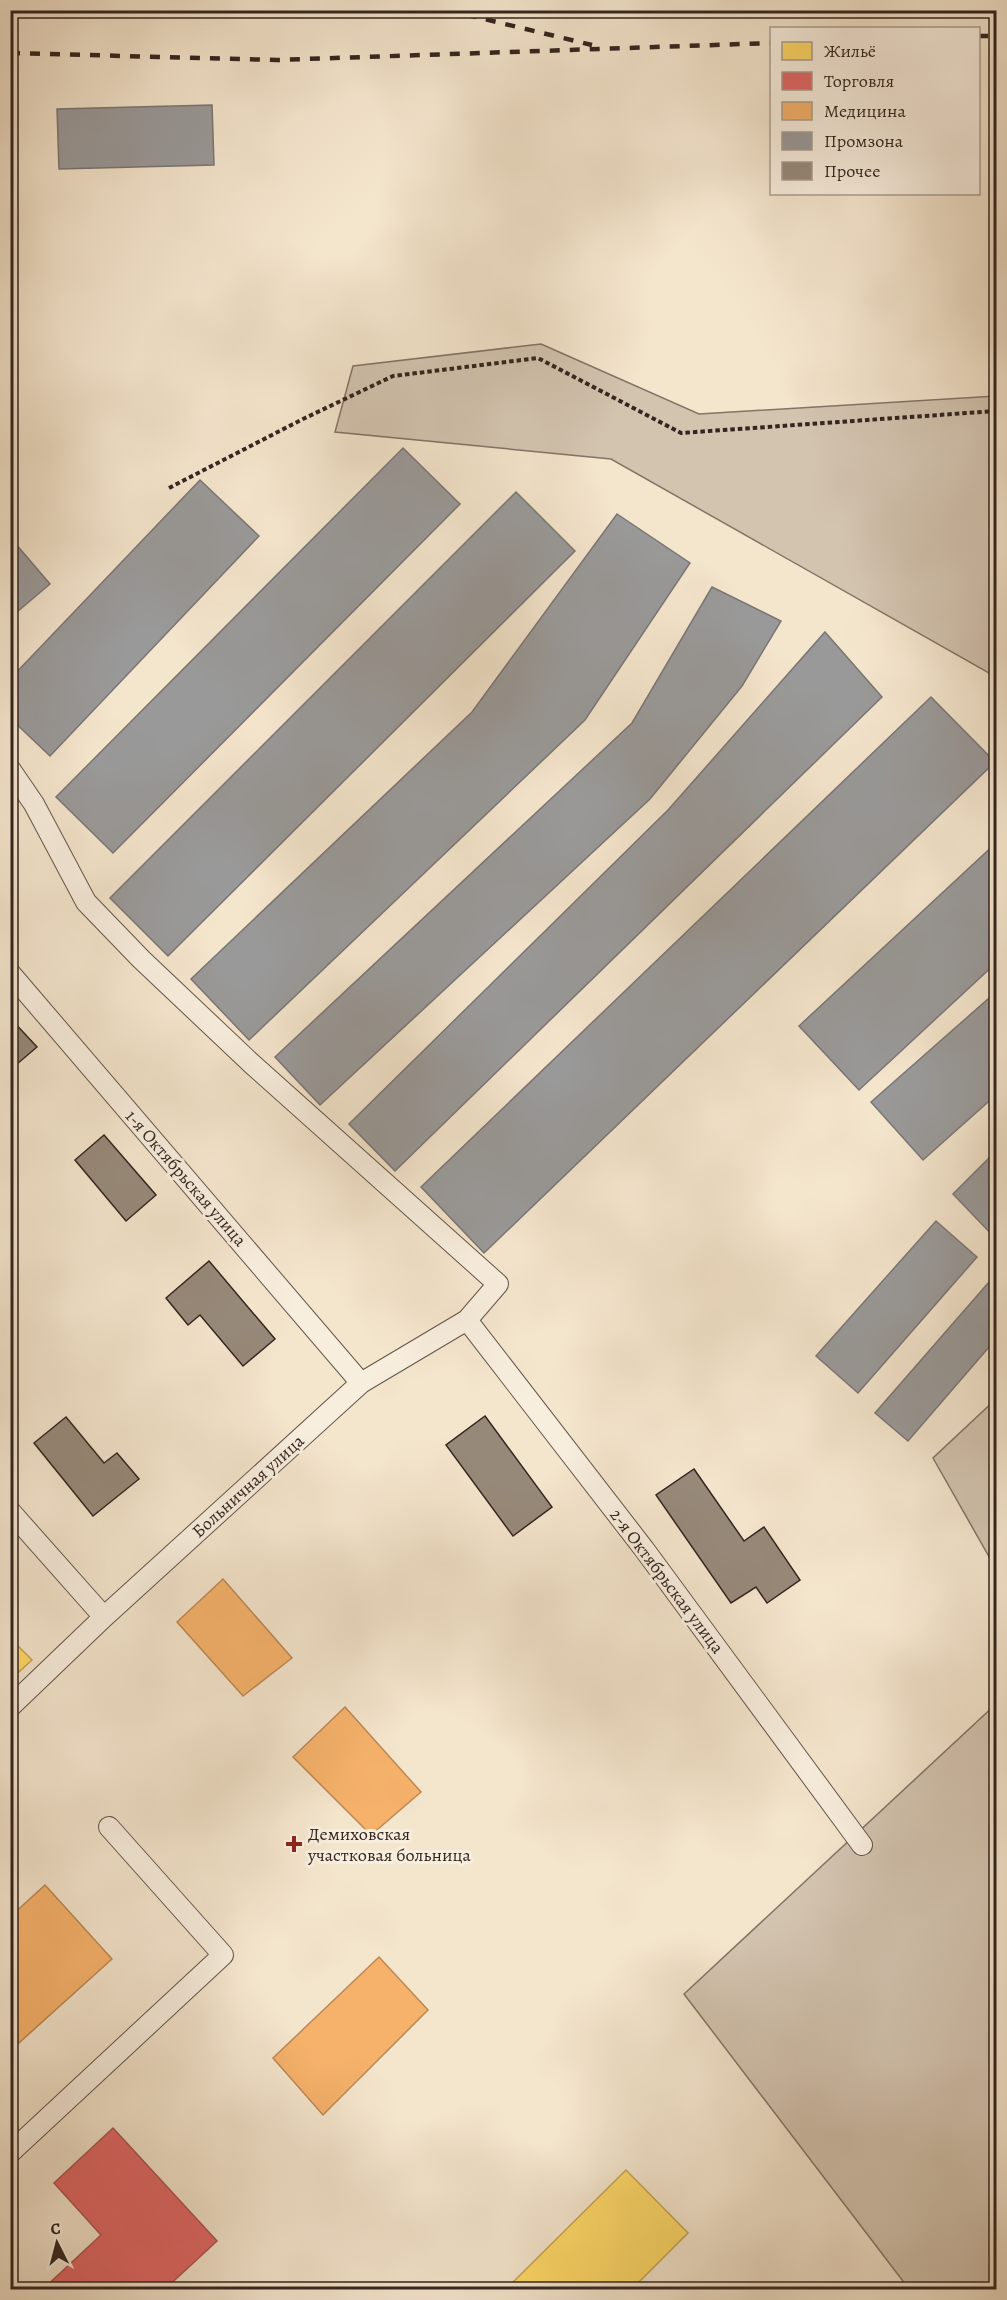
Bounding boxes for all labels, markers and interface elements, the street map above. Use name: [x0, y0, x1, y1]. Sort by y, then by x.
legend: [770, 27, 980, 195]
text: Жильё: [824, 39, 876, 63]
text: Торговля: [824, 69, 894, 93]
text: Медицина: [824, 99, 907, 123]
text: Промзона: [824, 129, 904, 153]
text: Прочее: [824, 159, 880, 183]
street label: 1-я Октябрьская улица: [120, 1105, 252, 1252]
street label: Больничная улица: [187, 1429, 310, 1543]
street label: 2-я Октябрьская улица: [605, 1504, 730, 1659]
place label: Демиховская участковая больница: [307, 1822, 471, 1867]
marker: Демиховская участковая больница: [285, 1835, 303, 1853]
north arrow: [27, 2213, 87, 2273]
text: С: [49, 2218, 62, 2241]

